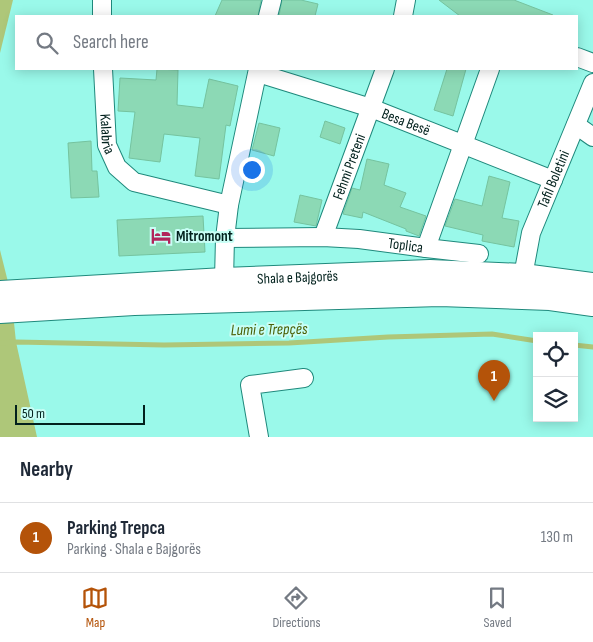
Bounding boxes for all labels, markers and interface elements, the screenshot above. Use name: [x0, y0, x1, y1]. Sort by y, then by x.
search box: [15, 15, 578, 70]
icon: search: [33, 29, 61, 57]
text: Search here: [73, 31, 149, 54]
street label: Besa Besë: [379, 104, 433, 140]
street label: Kalabria: [96, 113, 119, 157]
street label: Fehmi Preteni: [328, 131, 370, 202]
street label: Tafil Boletini: [533, 147, 574, 211]
your location: [239, 157, 265, 183]
hotel icon: Mitromont: [150, 225, 172, 247]
place label: Mitromont: [176, 227, 233, 246]
street label: Toplica: [387, 233, 424, 257]
street label: Shala e Bajgorës: [257, 266, 338, 288]
water label: Lumi e Trepçës: [230, 320, 308, 340]
map controls: [533, 332, 578, 422]
button: locate: [533, 332, 578, 377]
pin: 1: [478, 360, 510, 401]
button: layers: [533, 377, 578, 422]
scale bar: [15, 402, 145, 425]
text: 50 m: [22, 405, 45, 422]
text: Nearby: [20, 457, 73, 482]
text: Parking Trepca: [67, 517, 165, 540]
text: 1: [33, 528, 39, 547]
text: 130 m: [541, 528, 573, 547]
text: Parking · Shala e Bajgorës: [67, 540, 201, 559]
tab: Map: [81, 584, 109, 631]
tab: Directions: [272, 584, 321, 631]
tab: Saved: [483, 584, 512, 631]

